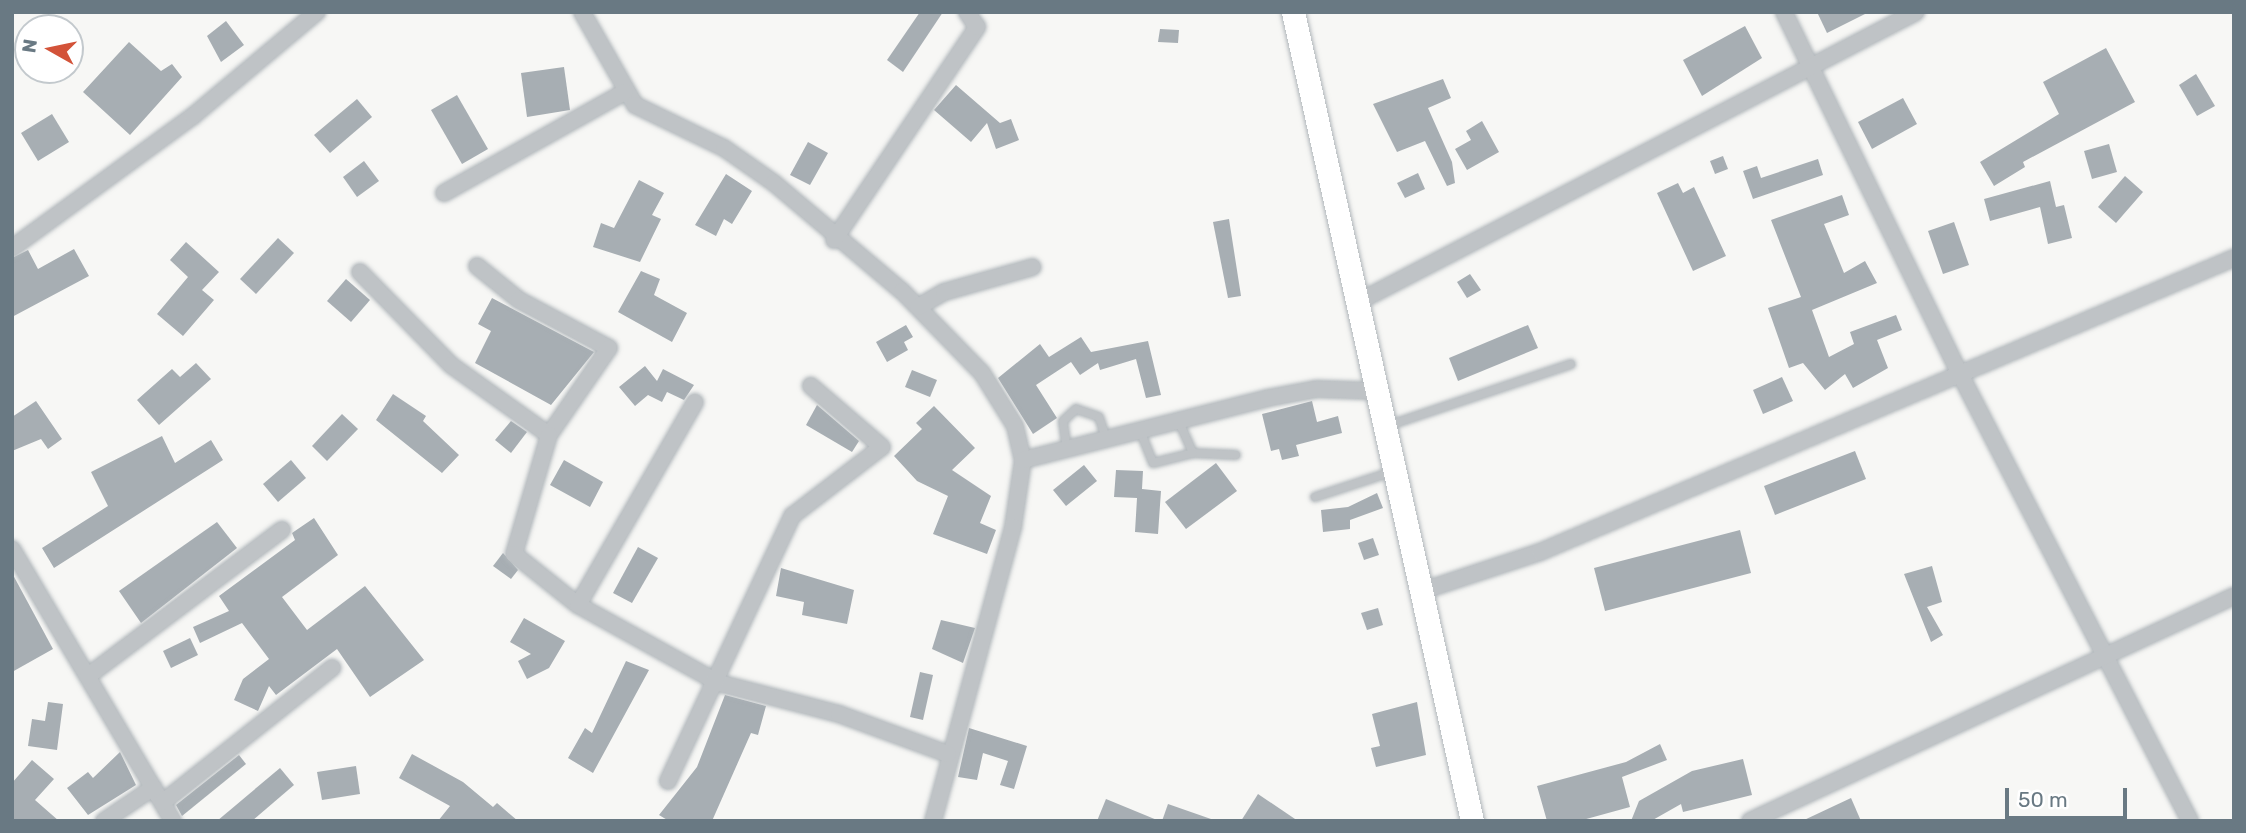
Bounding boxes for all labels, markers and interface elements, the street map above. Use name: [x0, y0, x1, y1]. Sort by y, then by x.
north arrow: [14, 14, 84, 84]
text: N: [17, 37, 42, 55]
scale bar: [2008, 774, 2130, 818]
text: 50 m: [2018, 787, 2068, 812]

